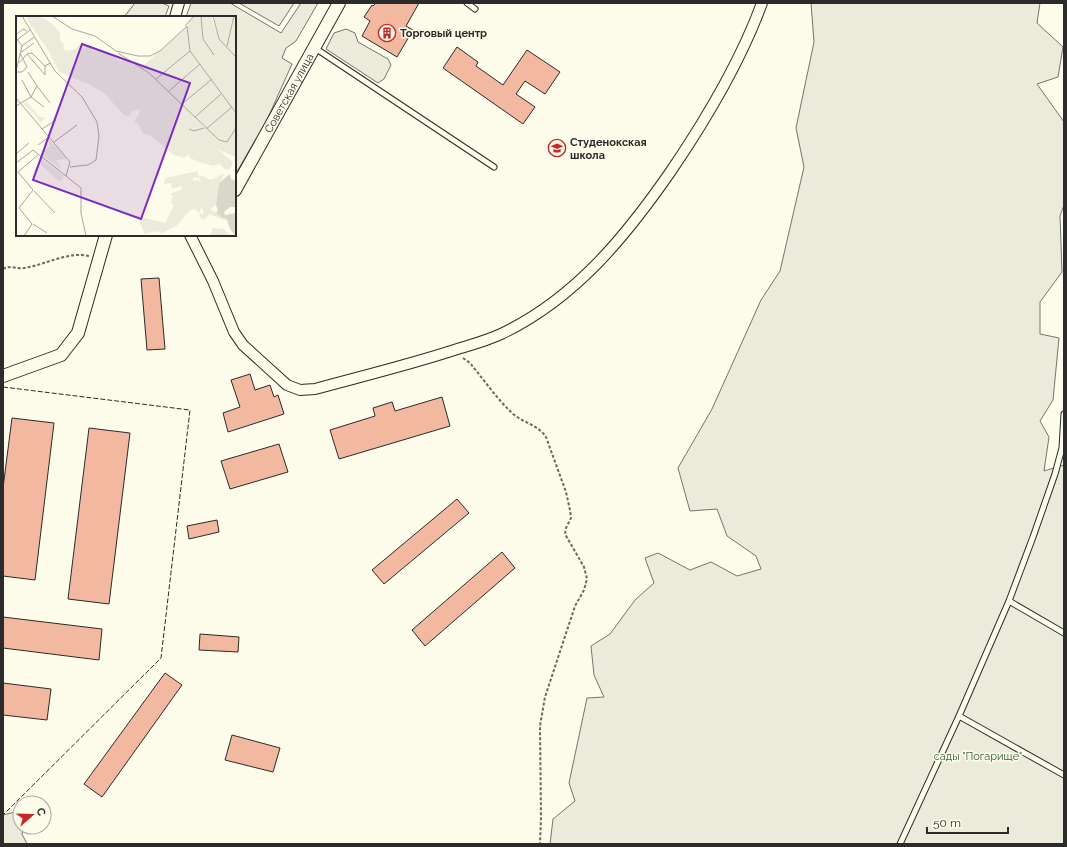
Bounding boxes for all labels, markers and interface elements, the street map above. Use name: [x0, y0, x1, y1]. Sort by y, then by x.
inset map: [16, 16, 236, 236]
building icon: Торговый центр: [377, 23, 397, 43]
place label: Торговый центр: [400, 27, 487, 40]
street label: Советская улица: [262, 51, 317, 135]
place label: Студенокская школа: [570, 136, 647, 162]
school or university icon: Студенокская школа: [547, 138, 567, 158]
park label: сады "Погарище": [934, 750, 1022, 763]
north arrow: [12, 795, 52, 835]
text: С: [34, 806, 48, 818]
scale bar: [927, 809, 1008, 835]
text: 50 m: [933, 816, 961, 830]

